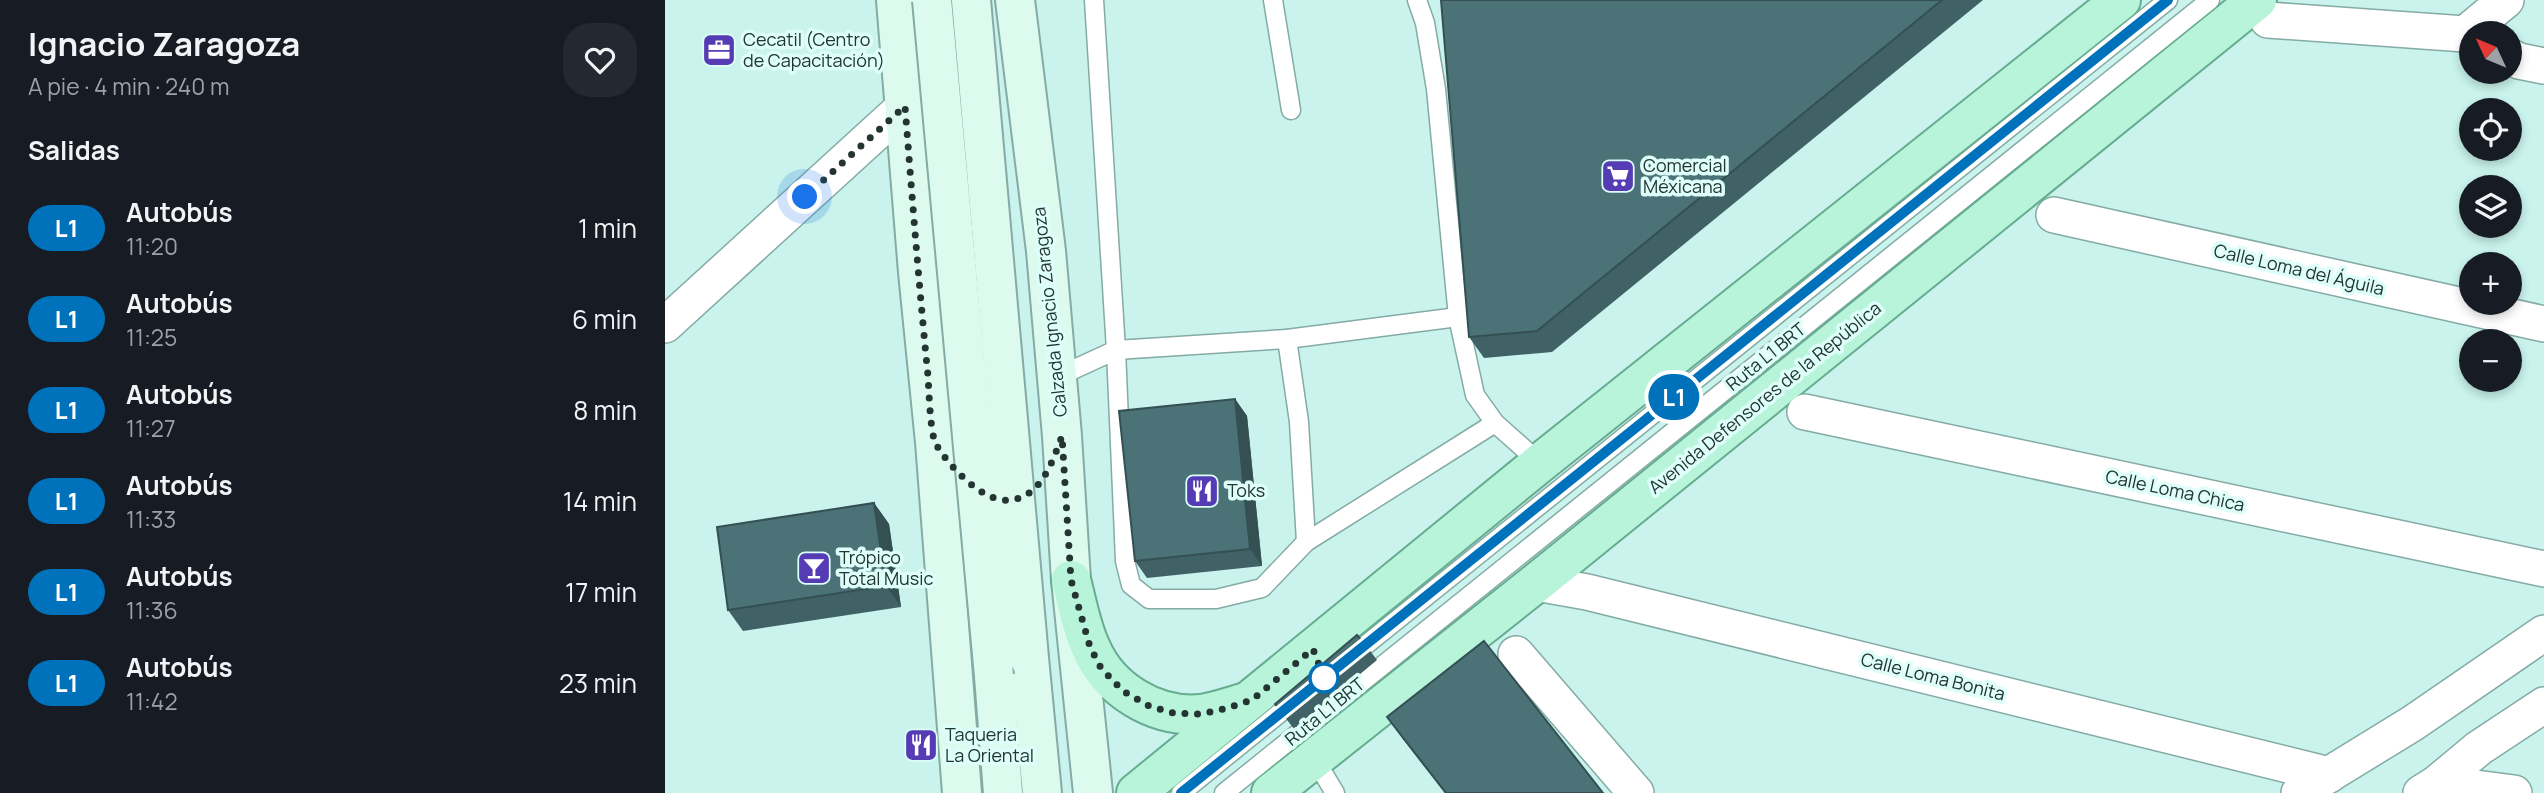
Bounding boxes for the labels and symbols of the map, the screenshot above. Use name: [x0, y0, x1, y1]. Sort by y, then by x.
north arrow: [2459, 21, 2522, 84]
place label: CecatiI (Centro de Capacitación): [743, 27, 885, 72]
office icon: CecatiI (Centro de Capacitación): [700, 31, 738, 69]
place label: Comercial Méxicana: [1643, 153, 1727, 198]
supermarket icon: Comercial Méxicana: [1599, 157, 1637, 195]
your location: [787, 179, 822, 214]
street label: Calzada Ignacio Zaragoza: [1026, 206, 1072, 418]
street label: Calle Loma del Águila: [2212, 238, 2387, 300]
street label: Avenida Defensores de la República: [1643, 296, 1886, 499]
street label: Ruta L1 BRT: [1721, 317, 1810, 396]
line badge: L1: [1643, 374, 1705, 420]
street label: Calle Loma Chica: [2103, 464, 2247, 516]
restaurant icon: Toks: [1183, 472, 1221, 510]
place label: Toks: [1227, 478, 1265, 502]
place label: Trópico Total Music: [839, 545, 933, 590]
bar icon: Trópico Total Music: [795, 549, 833, 587]
street label: Calle Loma Bonita: [1859, 646, 2008, 706]
unlabelled marker: [1309, 663, 1339, 693]
street label: Ruta L1 BRT: [1280, 672, 1369, 751]
place label: Taqueria La Oriental: [945, 722, 1034, 767]
restaurant icon: Taqueria La Oriental: [902, 726, 940, 764]

